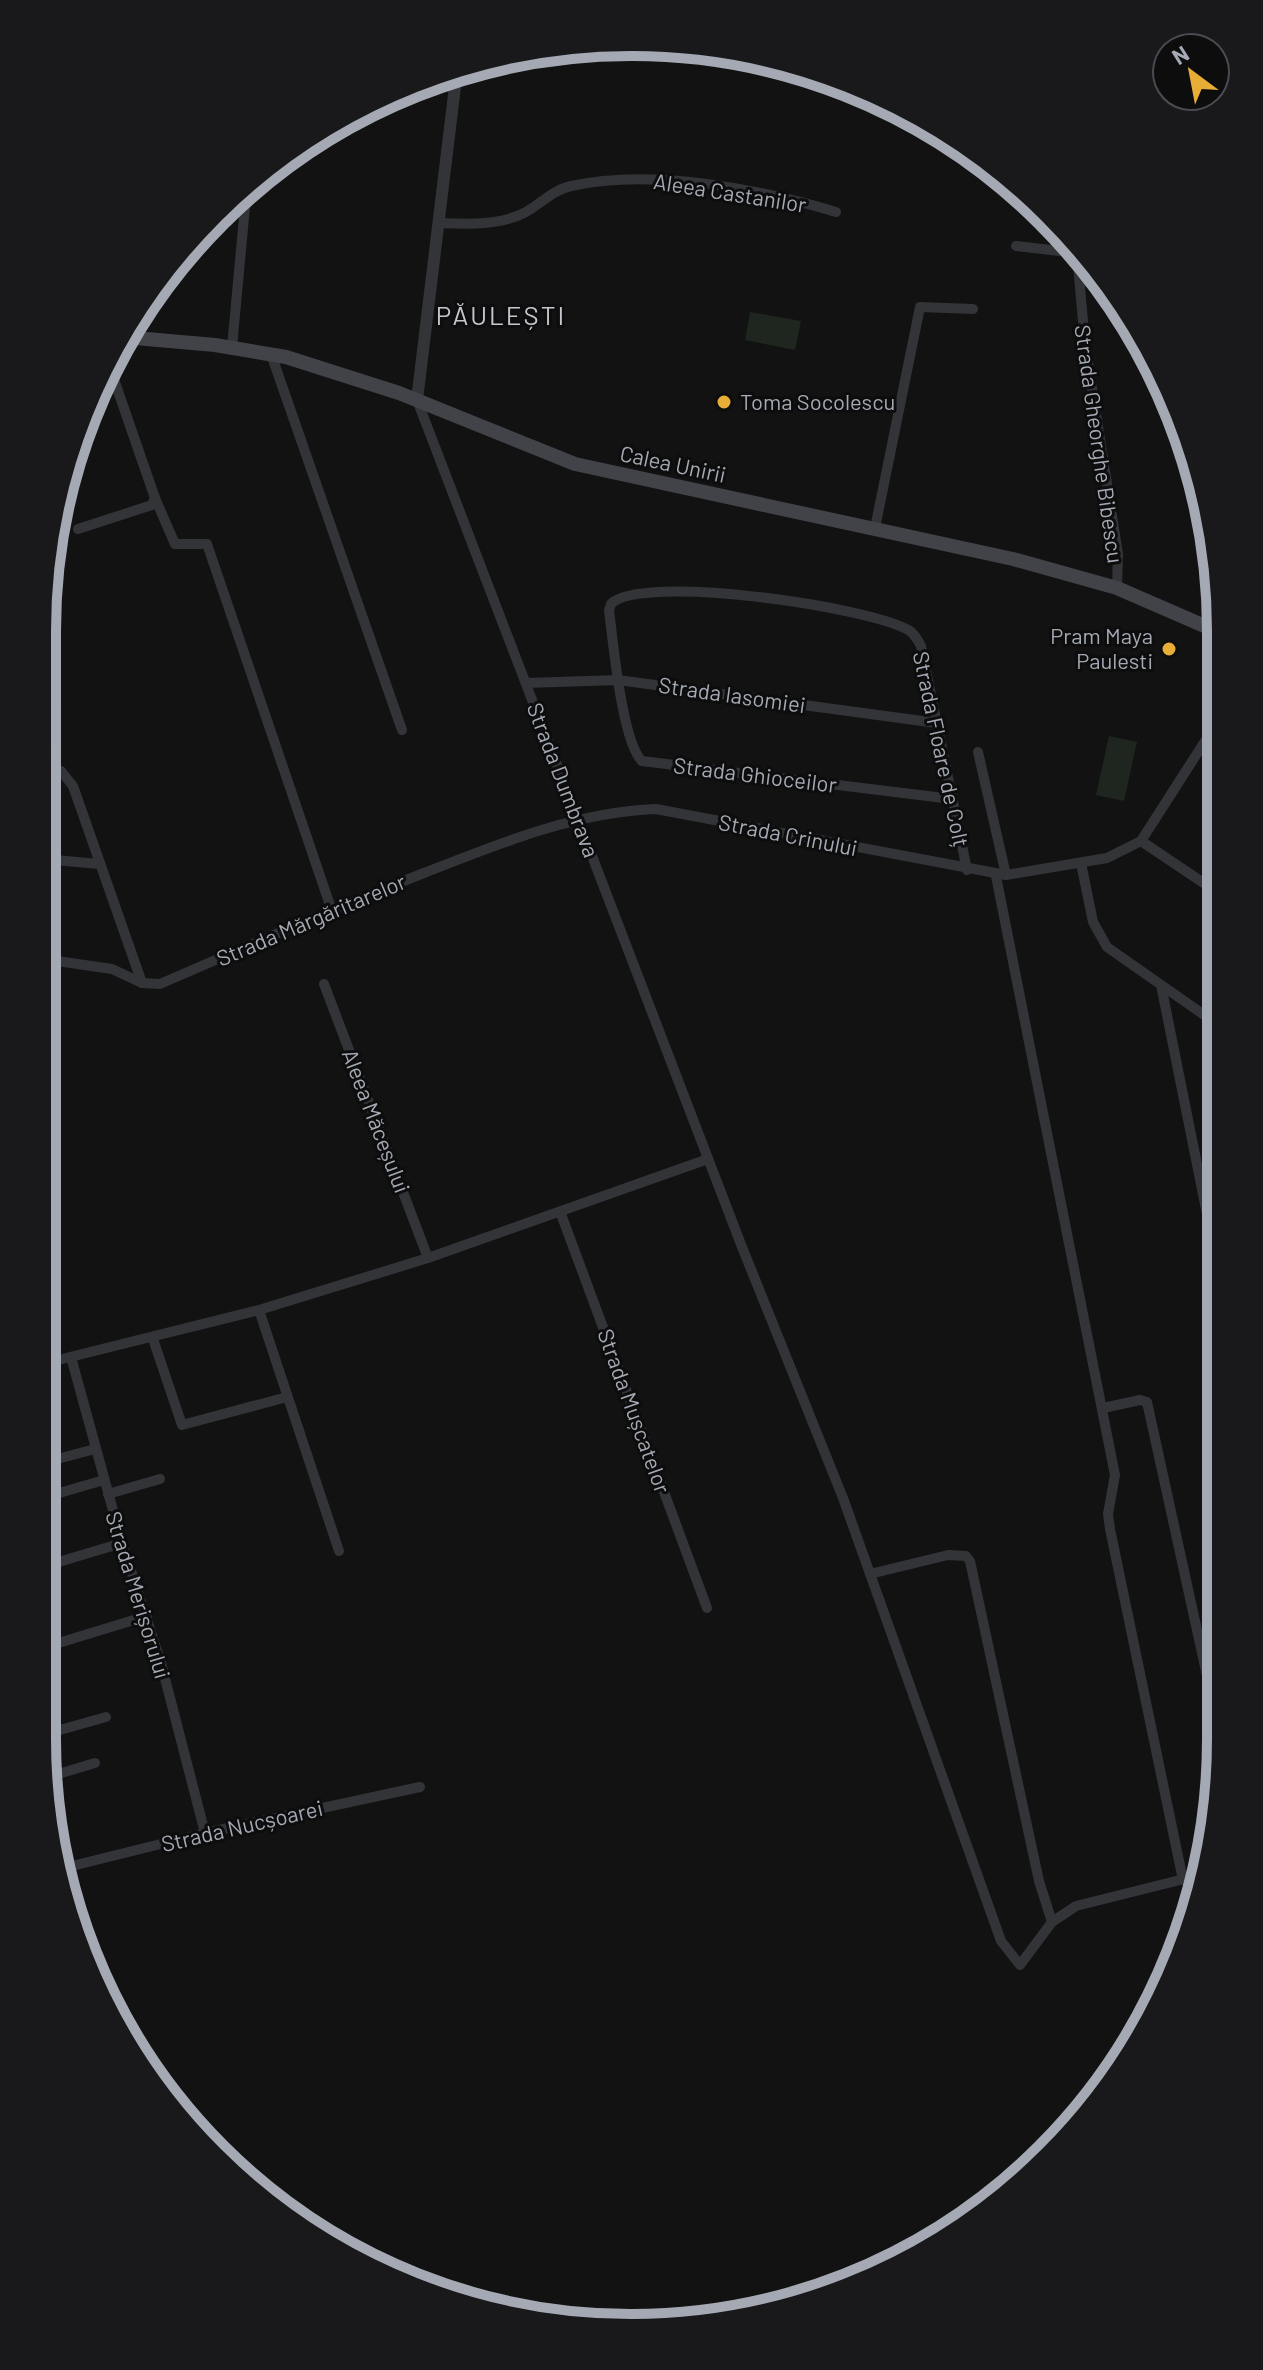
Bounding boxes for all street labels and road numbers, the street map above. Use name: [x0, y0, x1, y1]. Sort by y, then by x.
street label: Aleea Castanilor: [652, 167, 808, 217]
street label: Strada Gheorghe Bibescu: [1070, 323, 1130, 565]
street label: Calea Unirii: [618, 439, 729, 487]
street label: Strada Floare de Colț: [909, 649, 975, 849]
street label: Strada Iasomiei: [657, 671, 807, 717]
street label: Strada Dumbrava: [522, 699, 605, 861]
street label: Strada Ghioceilor: [672, 751, 838, 797]
street label: Strada Crinului: [717, 808, 860, 860]
street label: Strada Mărgăritarelor: [212, 867, 409, 971]
street label: Aleea Măceșului: [338, 1045, 416, 1196]
street label: Strada Mușcatelor: [593, 1325, 677, 1496]
street label: Strada Merișorului: [101, 1508, 177, 1682]
street label: Strada Nucșoarei: [158, 1794, 325, 1856]

